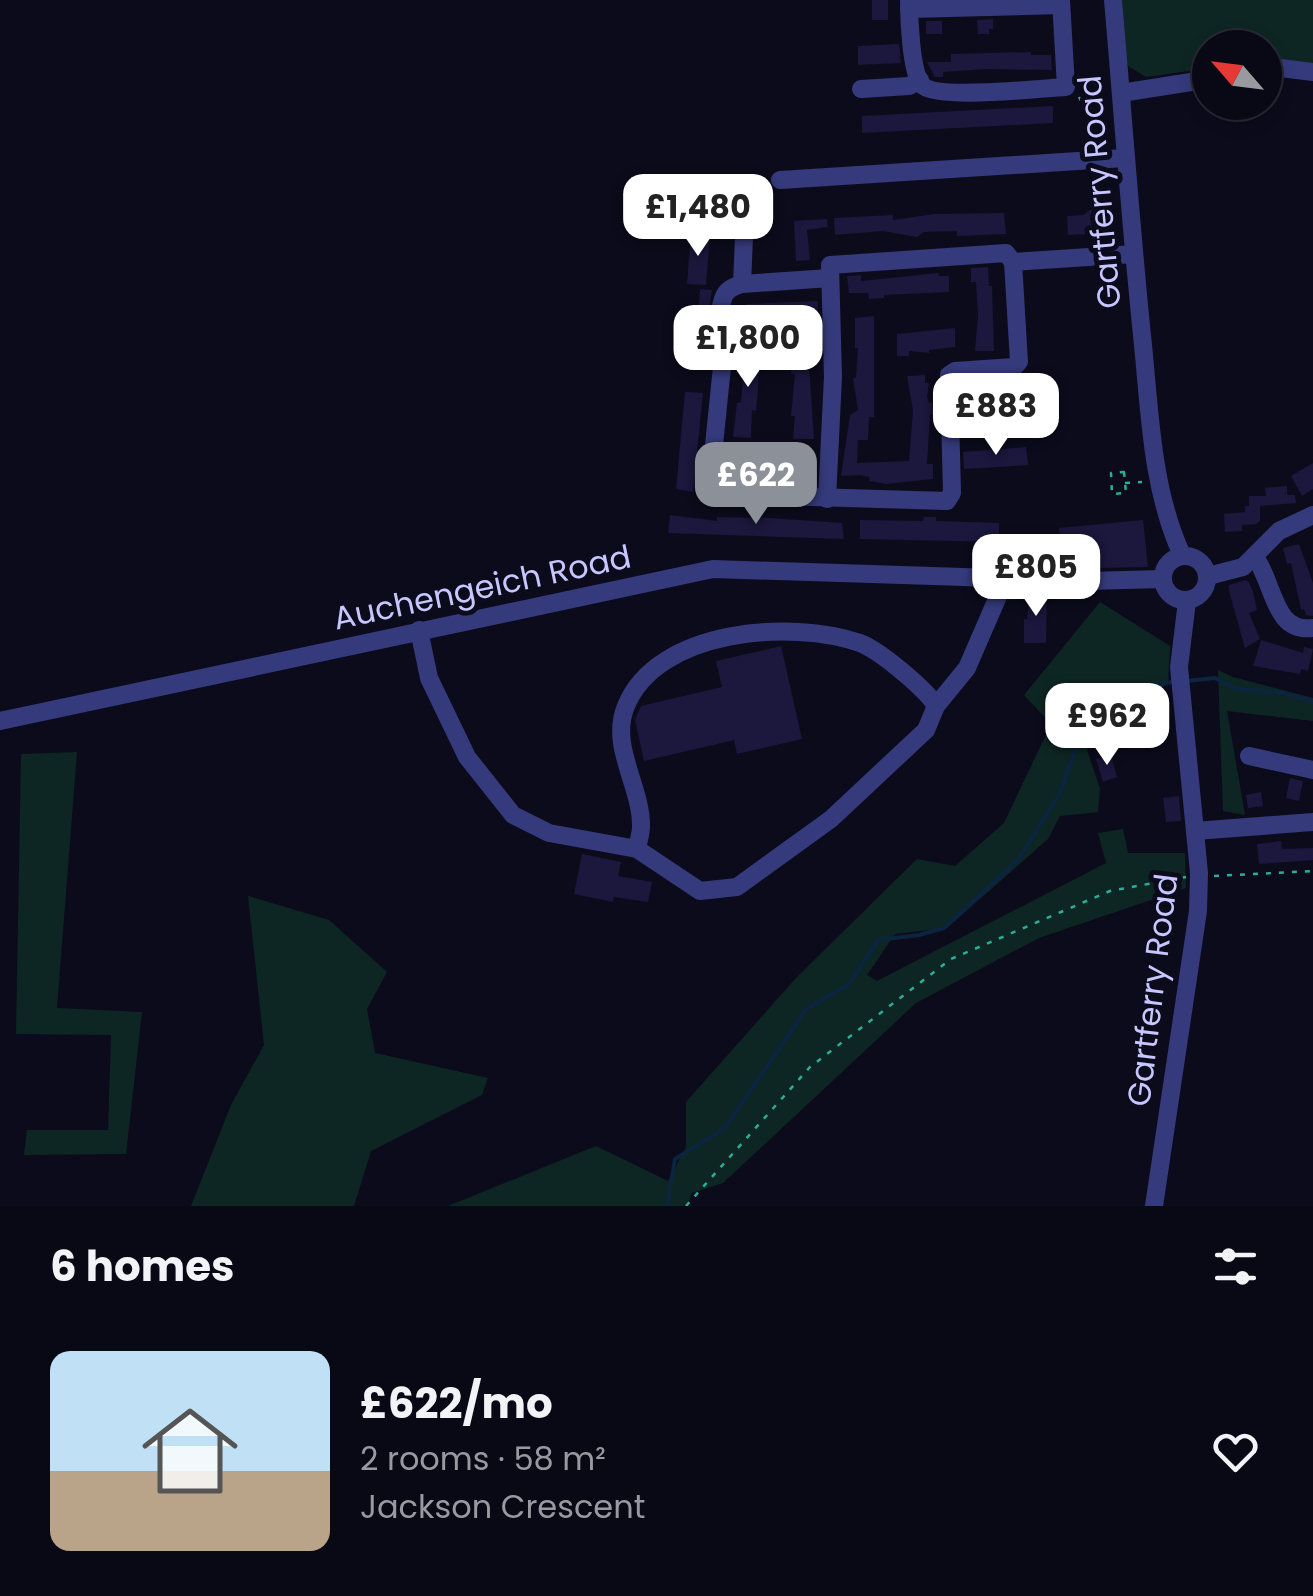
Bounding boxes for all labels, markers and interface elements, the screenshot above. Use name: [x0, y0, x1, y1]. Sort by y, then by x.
north arrow: [1192, 30, 1282, 120]
map controls: [1192, 30, 1282, 120]
street label: Gartferry Road: [1066, 73, 1132, 311]
pin: £1,480: [617, 174, 779, 259]
text: £1,480: [645, 184, 751, 229]
pin: £1,800: [667, 305, 829, 390]
text: £1,800: [696, 315, 800, 360]
pin: £883: [937, 373, 1055, 458]
text: £883: [955, 383, 1037, 428]
pin: £622: [697, 442, 815, 527]
text: £622: [717, 452, 795, 497]
street label: Auchengeich Road: [329, 533, 635, 641]
pin: £805: [977, 534, 1095, 619]
text: £805: [994, 544, 1078, 589]
pin: £962: [1048, 683, 1166, 768]
text: £962: [1067, 693, 1147, 738]
street label: Gartferry Road: [1115, 871, 1189, 1109]
text: 6 homes: [50, 1237, 235, 1296]
icon: filters: [1208, 1239, 1263, 1294]
text: £622/mo: [360, 1374, 553, 1433]
icon: home: [130, 1391, 250, 1511]
icon: heart: [1208, 1424, 1263, 1479]
text: 2 rooms · 58 m²: [360, 1436, 606, 1481]
text: Jackson Crescent: [360, 1484, 645, 1529]

